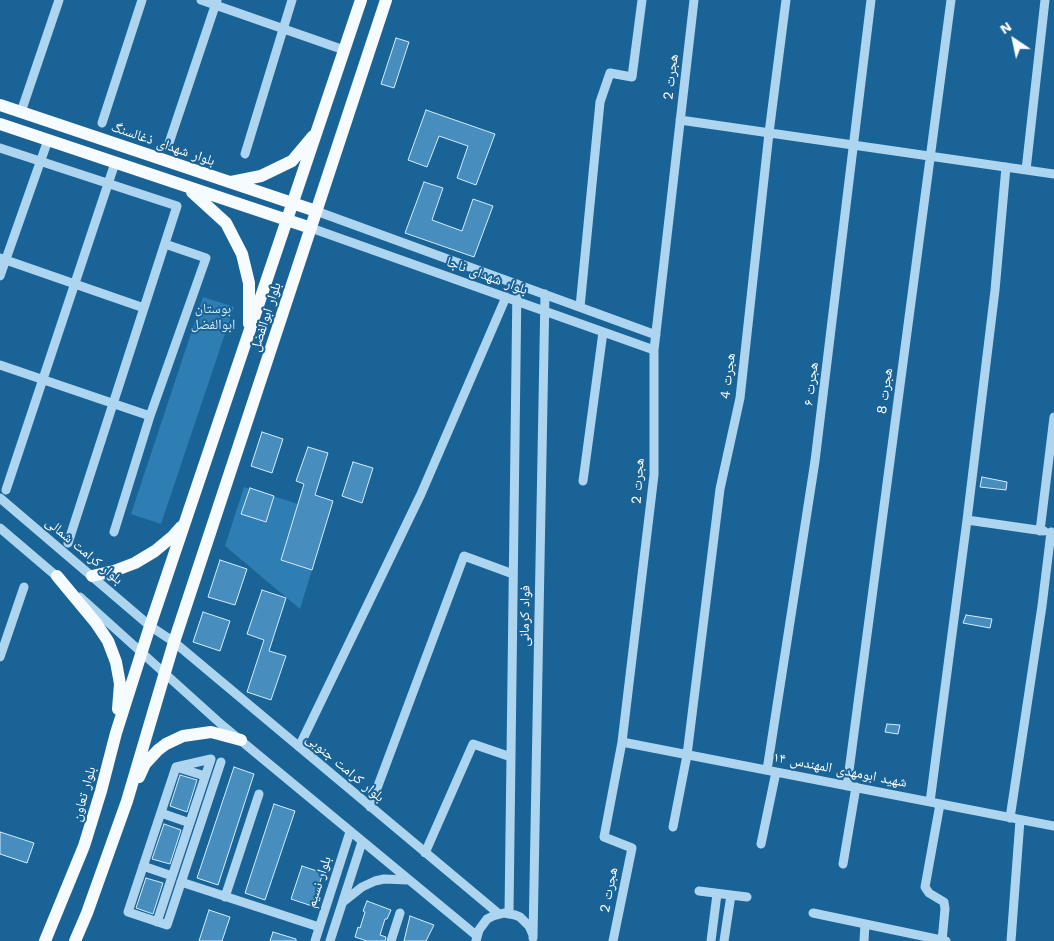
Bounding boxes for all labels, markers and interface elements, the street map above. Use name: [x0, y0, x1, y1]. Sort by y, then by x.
north arrow: [989, 15, 1039, 65]
text: N: [997, 18, 1014, 37]
street label: هجرت 2: [660, 53, 682, 101]
street label: بلوار شهدای ذغالسنگ: [109, 118, 217, 170]
street label: بلوار شهدای ناجا: [444, 254, 530, 298]
street label: بلوار ابوالفضل: [247, 280, 285, 354]
park label: بوستان ابوالفضل: [191, 301, 235, 334]
street label: هجرت 4: [717, 352, 739, 400]
street label: هجرت ۶: [800, 361, 822, 407]
street label: هجرت 8: [873, 367, 897, 415]
street label: هجرت 2: [628, 458, 648, 504]
street label: بلوار کرامت شمالی: [42, 514, 126, 588]
street label: فواد کرمانی: [516, 585, 534, 647]
street label: بلوار کرامت جنوبی: [302, 730, 388, 806]
street label: شهید ابومهدی المهندس ۱۴: [772, 749, 908, 791]
street label: بلوار تعاون: [68, 765, 100, 823]
street label: بلوار نسیم: [303, 854, 335, 910]
street label: هجرت 2: [596, 866, 622, 914]

